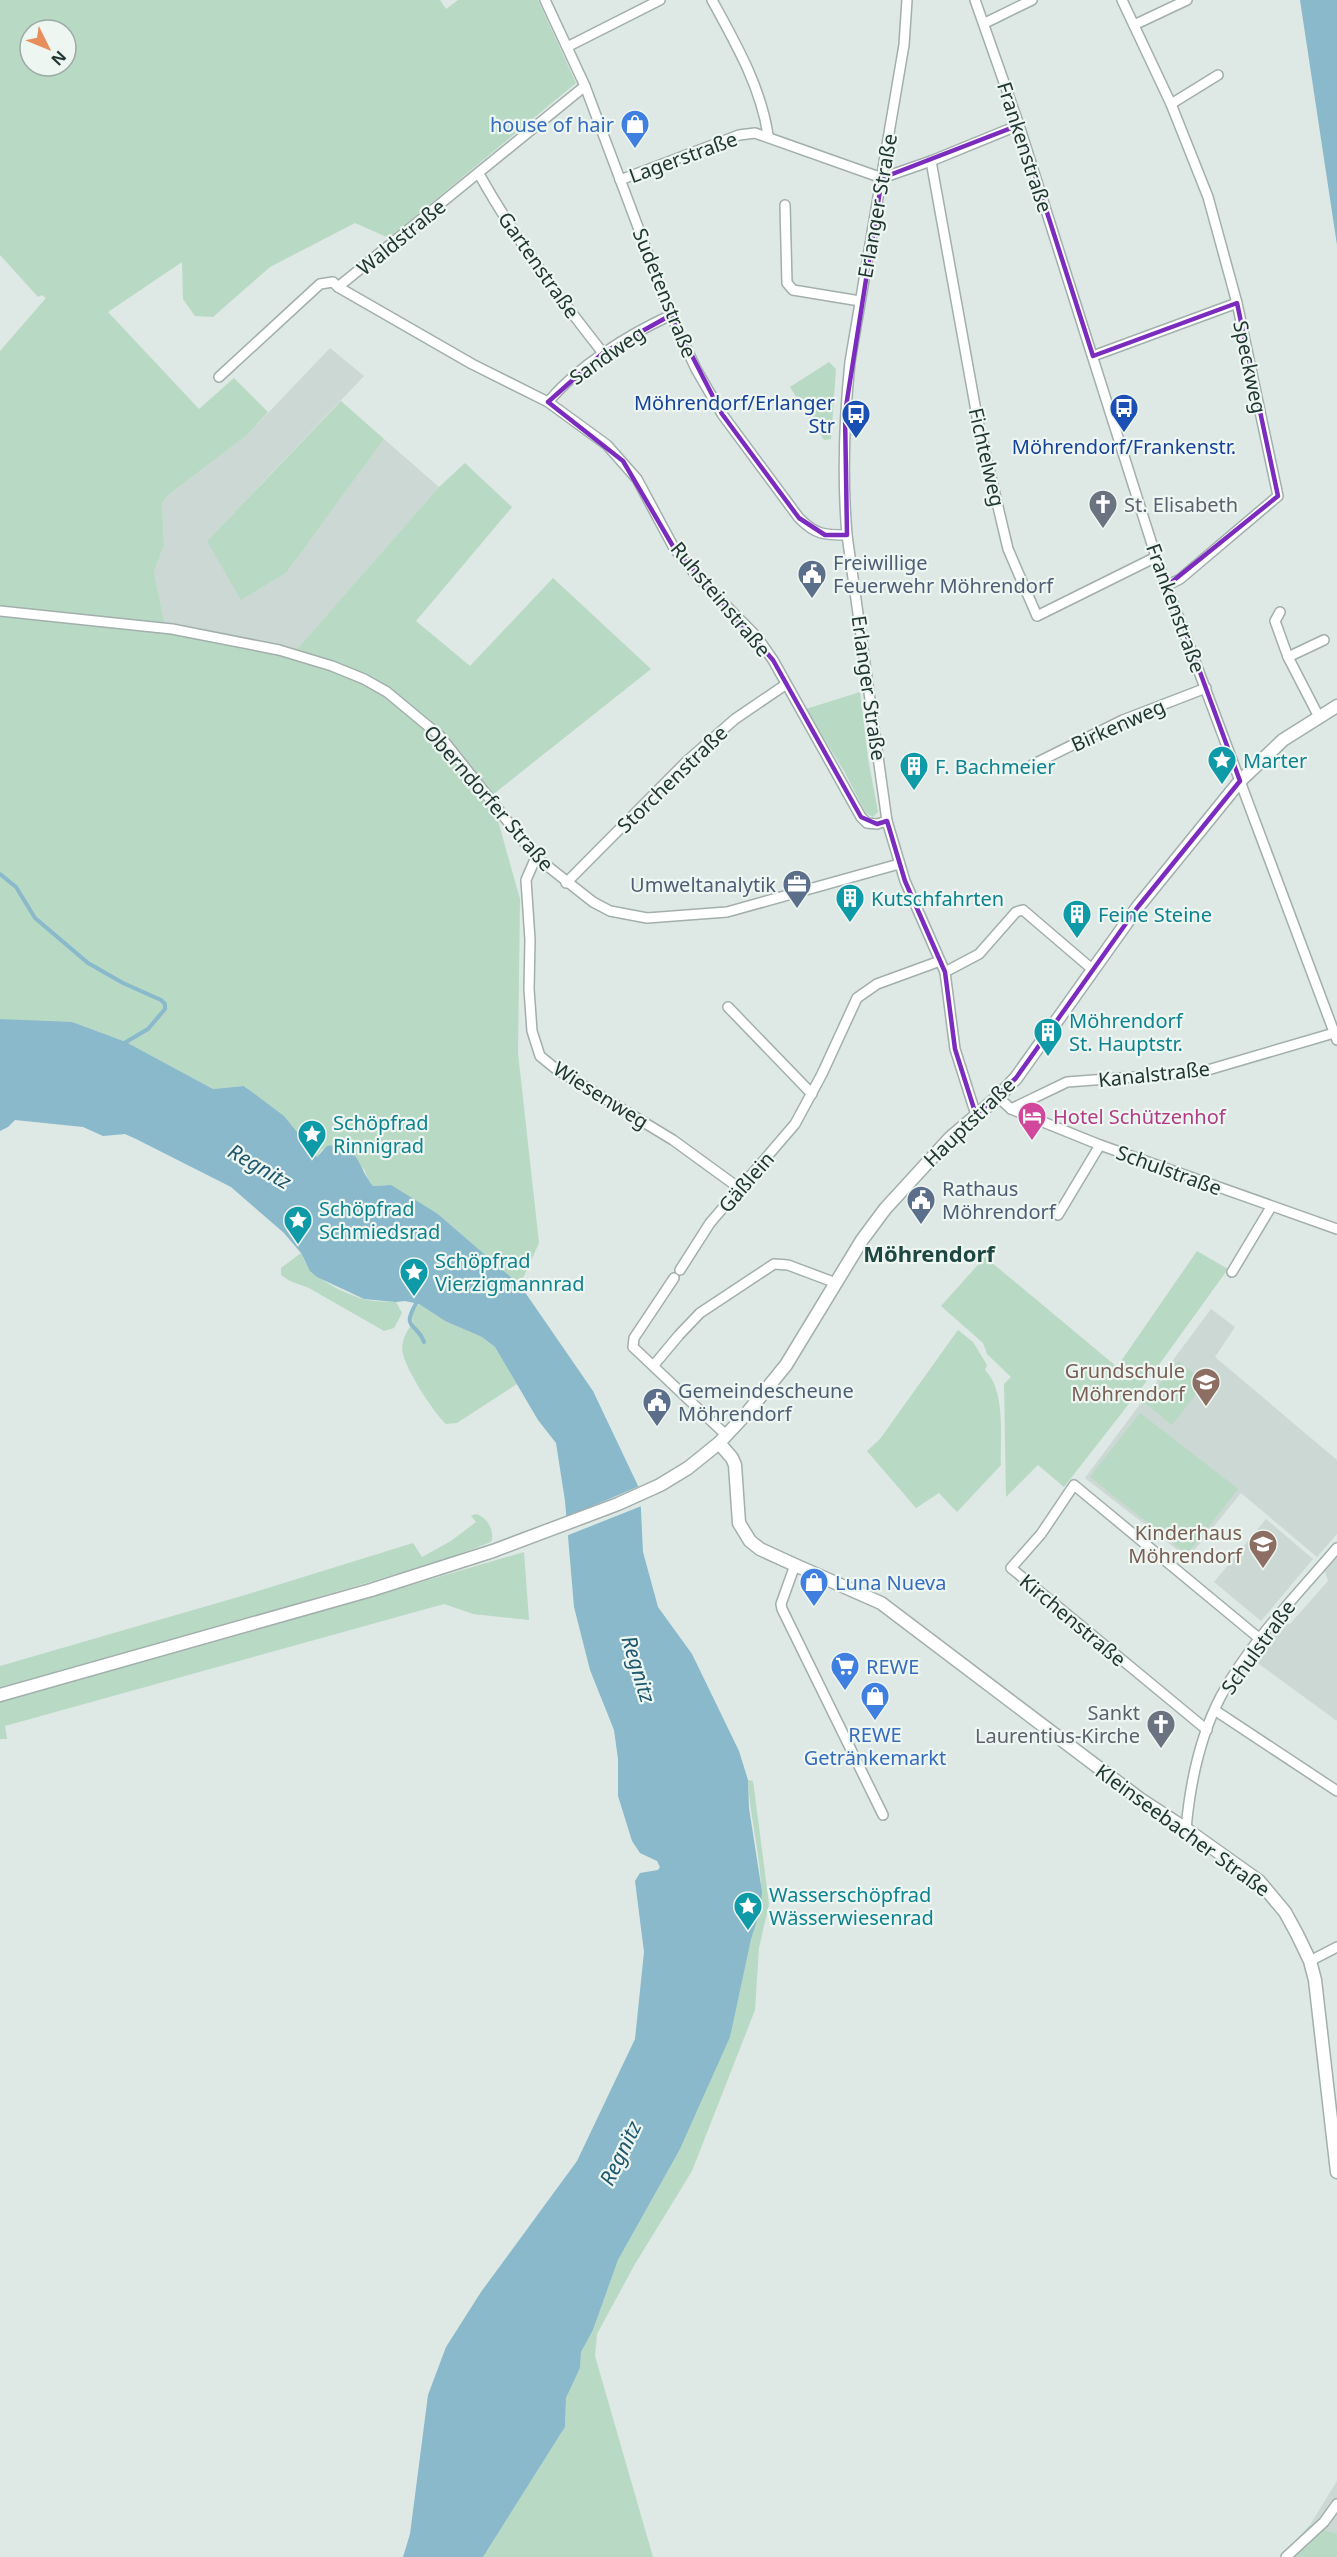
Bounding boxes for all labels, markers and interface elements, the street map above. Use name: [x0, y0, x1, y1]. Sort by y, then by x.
north arrow: [18, 18, 78, 78]
text: N: [46, 46, 71, 70]
street label: Frankenstraße: [991, 78, 1059, 216]
shop icon: house of hair: [619, 108, 651, 150]
place label: house of hair: [490, 111, 614, 138]
street label: Lagerstraße: [625, 125, 741, 189]
street label: Erlanger Straße: [851, 132, 903, 280]
street label: Waldstraße: [351, 193, 451, 281]
street label: Gartenstraße: [492, 206, 586, 324]
street label: Sudetenstraße: [627, 224, 703, 362]
street label: Speckweg: [1227, 318, 1273, 416]
street label: Sandweg: [564, 319, 650, 391]
place label: Möhrendorf/Erlanger Str: [634, 389, 835, 439]
bus stop icon: Möhrendorf/Frankenstr.: [1108, 392, 1140, 434]
bus stop icon: Möhrendorf/Erlanger Str: [840, 398, 872, 440]
street label: Fichtelweg: [963, 405, 1011, 509]
place label: Möhrendorf/Frankenstr.: [1012, 433, 1236, 460]
church icon: St. Elisabeth: [1087, 488, 1119, 530]
place label: St. Elisabeth: [1124, 491, 1238, 518]
street label: Ruhsteinstraße: [665, 536, 777, 662]
street label: Frankenstraße: [1140, 540, 1212, 676]
place label: Freiwillige Feuerwehr Möhrendorf: [833, 549, 1054, 599]
public building icon: Freiwillige Feuerwehr Möhrendorf: [796, 558, 828, 600]
street label: Erlanger Straße: [845, 614, 893, 762]
street label: Birkenweg: [1067, 692, 1169, 758]
street label: Oberndorfer Straße: [418, 719, 560, 877]
street label: Storchenstraße: [611, 719, 733, 839]
place icon: Marter: [1206, 744, 1238, 786]
place label: Marter: [1243, 747, 1307, 774]
building icon: F. Bachmeier: [898, 750, 930, 792]
place label: F. Bachmeier: [935, 753, 1056, 780]
office icon: Umweltanalytik: [781, 868, 813, 910]
place label: Umweltanalytik: [630, 871, 776, 898]
building icon: Kutschfahrten: [834, 882, 866, 924]
place label: Kutschfahrten: [871, 885, 1004, 912]
building icon: Feine Steine: [1061, 898, 1093, 940]
place label: Feine Steine: [1098, 901, 1212, 928]
place label: Möhrendorf St. Hauptstr.: [1069, 1007, 1184, 1057]
building icon: Möhrendorf St. Hauptstr.: [1032, 1016, 1064, 1058]
street label: Wiesenweg: [548, 1055, 654, 1135]
street label: Kanalstraße: [1097, 1055, 1211, 1093]
street label: Hauptstraße: [917, 1071, 1021, 1173]
hotel icon: Hotel Schützenhof: [1016, 1100, 1048, 1142]
place label: Hotel Schützenhof: [1053, 1103, 1227, 1130]
place label: Schöpfrad Rinnigrad: [333, 1109, 429, 1159]
place icon: Schöpfrad Rinnigrad: [296, 1118, 328, 1160]
water label: Regnitz: [223, 1137, 297, 1196]
street label: Schulstraße: [1113, 1138, 1225, 1202]
street label: Gäßlein: [712, 1146, 780, 1218]
place label: Rathaus Möhrendorf: [942, 1175, 1057, 1225]
public building icon: Rathaus Möhrendorf: [905, 1184, 937, 1226]
place label: Schöpfrad Schmiedsrad: [319, 1195, 440, 1245]
place icon: Schöpfrad Schmiedsrad: [282, 1204, 314, 1246]
district label: Möhrendorf: [863, 1238, 996, 1268]
place label: Schöpfrad Vierzigmannrad: [435, 1247, 585, 1297]
place icon: Schöpfrad Vierzigmannrad: [398, 1256, 430, 1298]
place label: Grundschule Möhrendorf: [1065, 1357, 1186, 1407]
school or university icon: Grundschule Möhrendorf: [1190, 1366, 1222, 1408]
place label: Gemeindescheune Möhrendorf: [678, 1377, 854, 1427]
public building icon: Gemeindescheune Möhrendorf: [641, 1386, 673, 1428]
place label: Kinderhaus Möhrendorf: [1128, 1519, 1243, 1569]
school or university icon: Kinderhaus Möhrendorf: [1247, 1528, 1279, 1570]
shop icon: Luna Nueva: [798, 1566, 830, 1608]
street label: Kirchenstraße: [1014, 1568, 1132, 1672]
place label: Luna Nueva: [835, 1569, 946, 1596]
street label: Schulstraße: [1215, 1594, 1301, 1700]
water label: Regnitz: [616, 1632, 663, 1706]
supermarket icon: REWE: [829, 1650, 861, 1692]
place label: REWE: [866, 1653, 919, 1680]
shop icon: REWE Getränkemarkt: [859, 1680, 891, 1722]
place label: Sankt Laurentius-Kirche: [975, 1699, 1140, 1749]
church icon: Sankt Laurentius-Kirche: [1145, 1708, 1177, 1750]
place label: REWE Getränkemarkt: [804, 1721, 946, 1771]
street label: Kleinseebacher Straße: [1090, 1757, 1276, 1903]
place label: Wasserschöpfrad Wässerwiesenrad: [769, 1881, 934, 1931]
place icon: Wasserschöpfrad Wässerwiesenrad: [732, 1890, 764, 1932]
water label: Regnitz: [592, 2115, 648, 2190]

